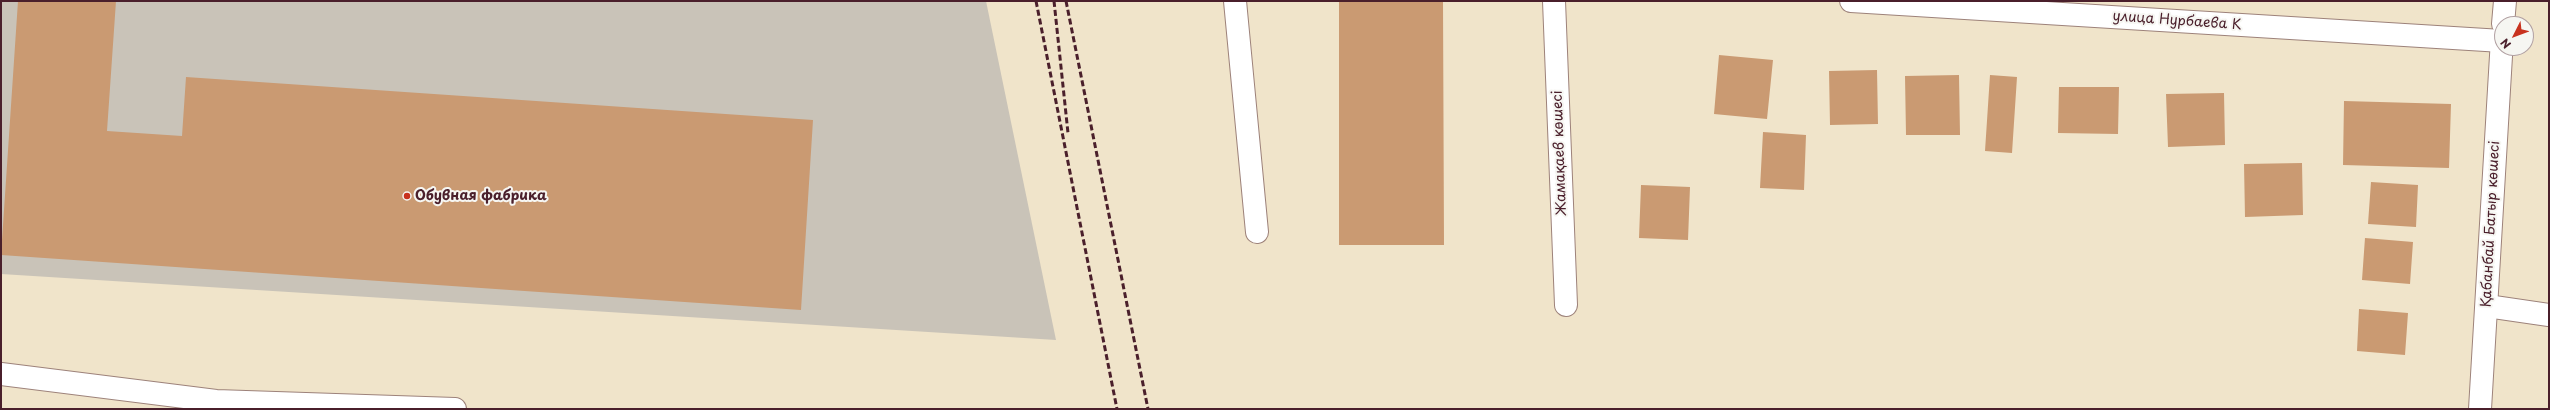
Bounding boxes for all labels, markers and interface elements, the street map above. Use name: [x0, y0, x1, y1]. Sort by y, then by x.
street label: улица Нурбаева К: [2112, 8, 2242, 34]
north arrow: [2494, 16, 2534, 56]
text: N: [2496, 35, 2515, 53]
street label: Жамақаев көшесі: [1549, 90, 1571, 216]
street label: Қабанбай Батыр көшесі: [2478, 140, 2504, 308]
place label: Обувная фабрика: [415, 188, 547, 204]
marker: Обувная фабрика: [402, 191, 412, 201]

